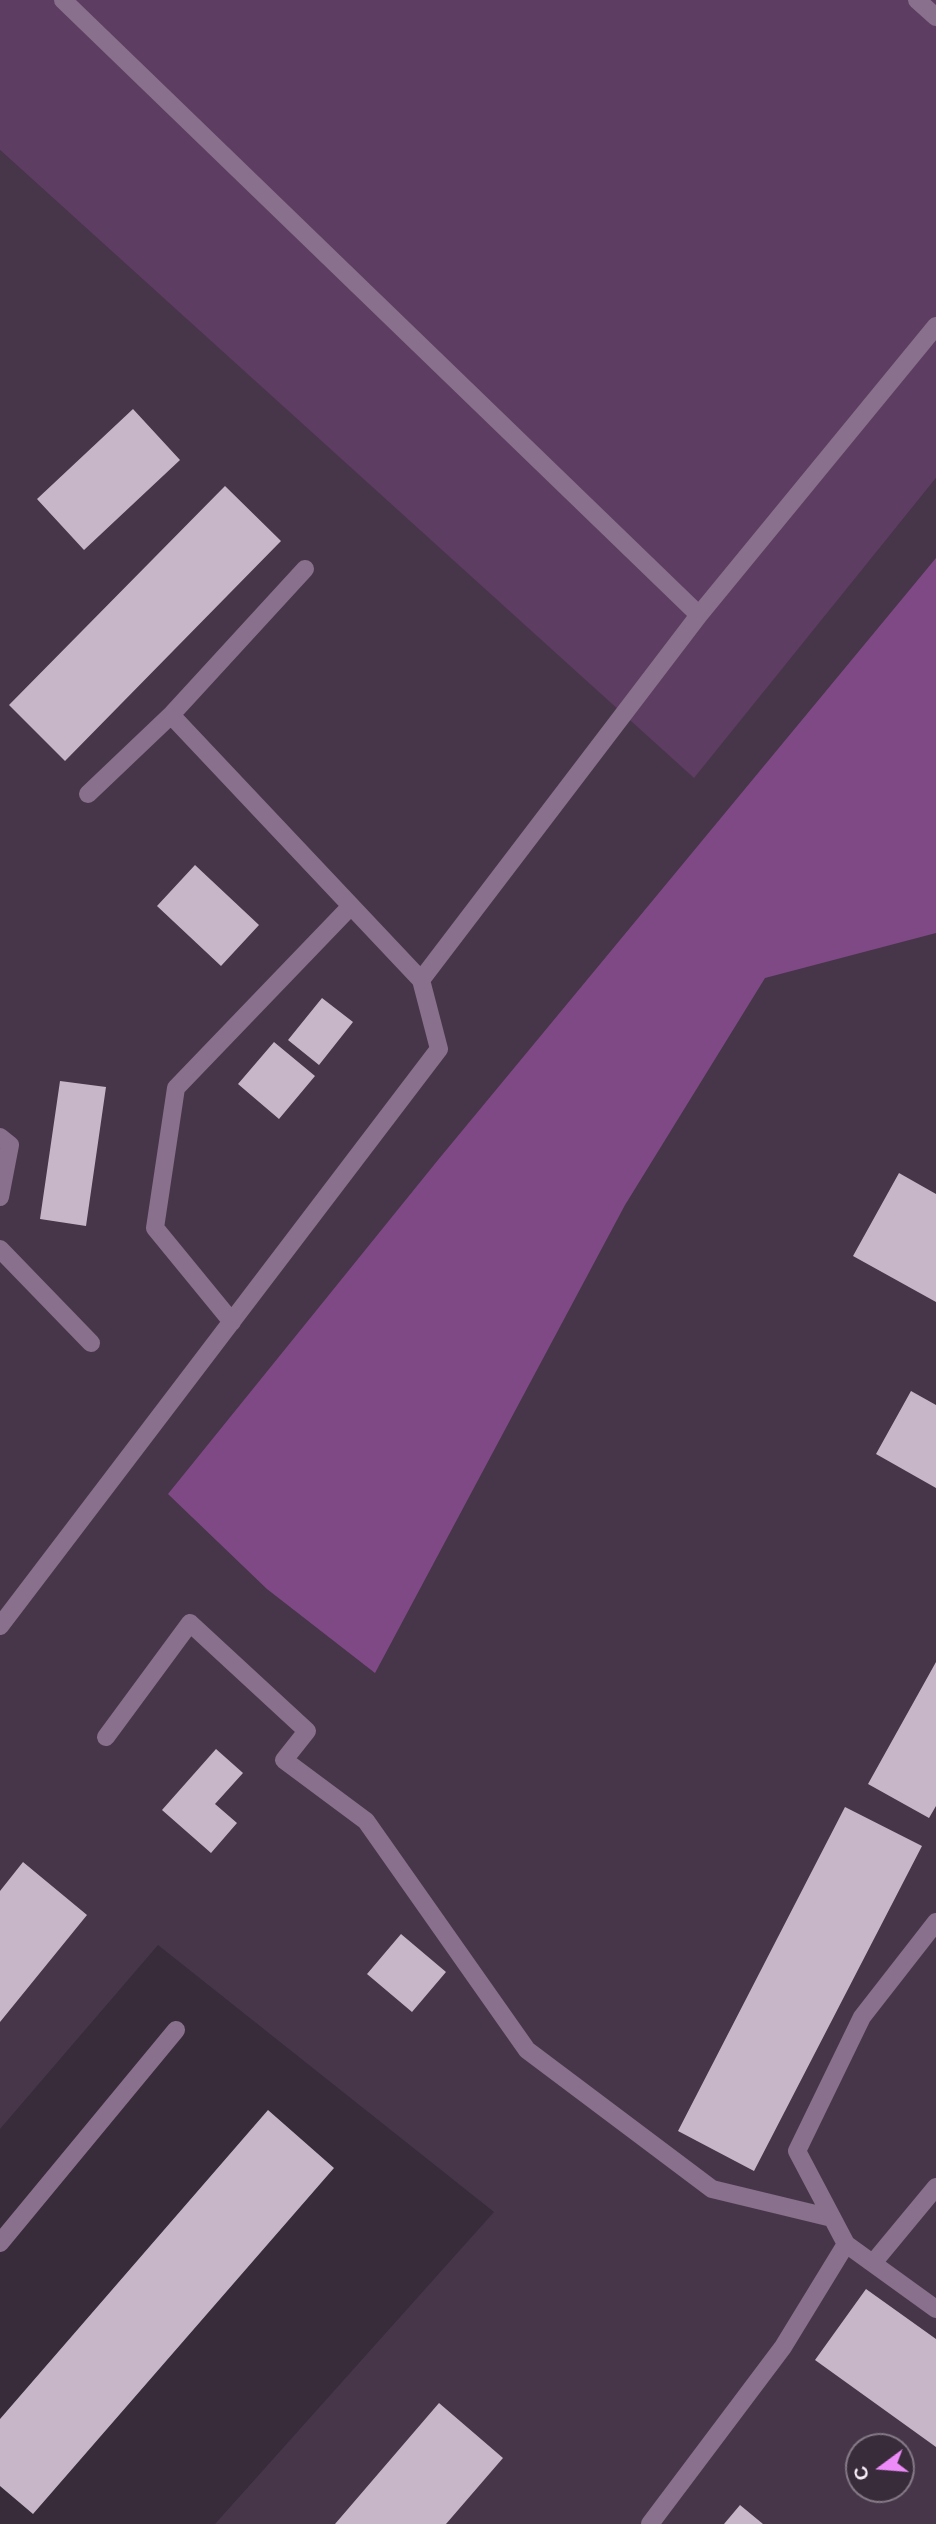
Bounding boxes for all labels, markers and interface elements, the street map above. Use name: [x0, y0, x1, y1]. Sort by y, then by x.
north arrow: [845, 2433, 915, 2503]
text: С: [849, 2464, 873, 2483]

